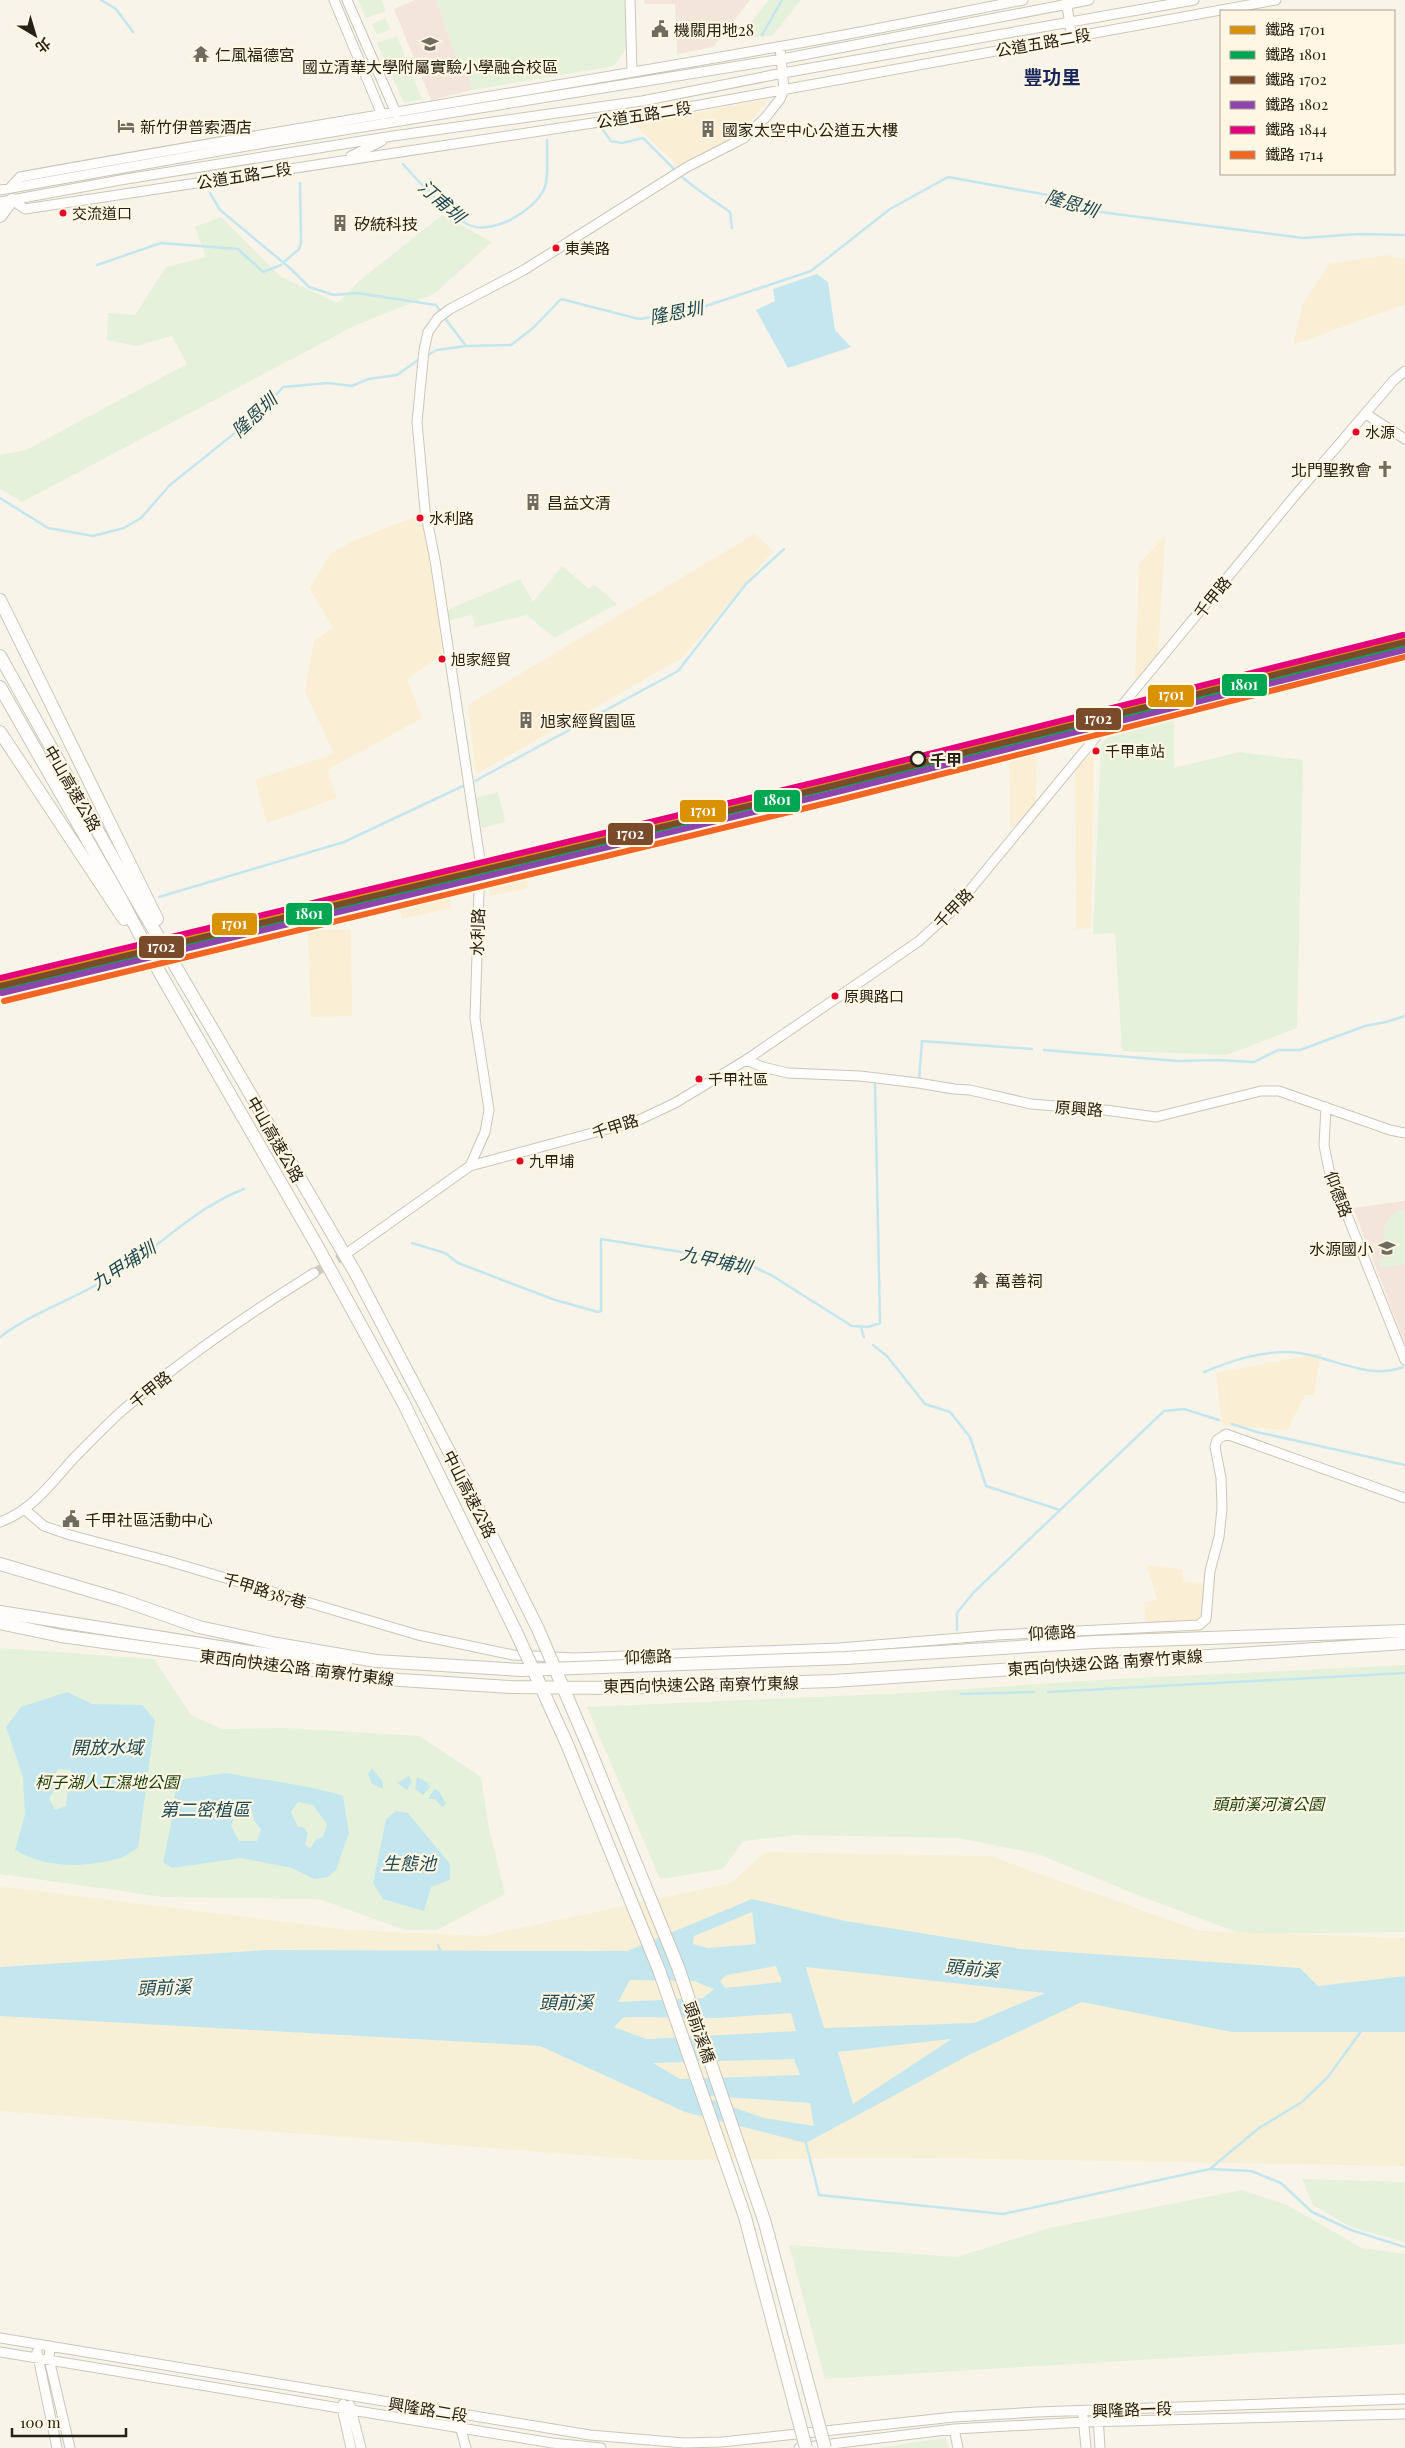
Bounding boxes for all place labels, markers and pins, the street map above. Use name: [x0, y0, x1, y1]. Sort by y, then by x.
public building icon: 機關用地28: [650, 19, 670, 39]
place label: 機關用地28: [674, 19, 754, 40]
school or university icon: 國立清華大學附屬實驗小學融合校區: [420, 34, 440, 54]
temple icon: 仁風福德宮: [191, 44, 211, 64]
place label: 仁風福德宮: [215, 44, 295, 65]
place label: 國立清華大學附屬實驗小學融合校區: [302, 56, 558, 77]
hotel icon: 新竹伊普索酒店: [116, 116, 136, 136]
place label: 新竹伊普索酒店: [140, 116, 252, 137]
building icon: 國家太空中心公道五大樓: [698, 119, 718, 139]
place label: 國家太空中心公道五大樓: [722, 119, 898, 140]
place label: 交流道口: [72, 203, 132, 223]
marker: 交流道口: [58, 208, 68, 218]
building icon: 矽統科技: [330, 213, 350, 233]
place label: 矽統科技: [354, 213, 418, 234]
place label: 東美路: [565, 238, 610, 258]
marker: 東美路: [551, 243, 561, 253]
place label: 水源: [1365, 422, 1395, 442]
marker: 水源: [1351, 427, 1361, 437]
place label: 北門聖教會: [1291, 459, 1371, 480]
church icon: 北門聖教會: [1375, 459, 1395, 479]
building icon: 昌益文清: [523, 492, 543, 512]
place label: 昌益文清: [547, 492, 611, 513]
place label: 水利路: [429, 508, 474, 528]
marker: 水利路: [415, 513, 425, 523]
place label: 旭家經貿: [451, 649, 511, 669]
marker: 旭家經貿: [437, 654, 447, 664]
building icon: 旭家經貿園區: [516, 710, 536, 730]
place label: 旭家經貿園區: [540, 710, 636, 731]
place label: 千甲車站: [1105, 741, 1165, 761]
marker: 千甲車站: [1091, 746, 1101, 756]
place label: 千甲: [930, 749, 962, 770]
marker: 千甲: [910, 751, 926, 767]
place label: 原興路口: [844, 986, 904, 1006]
marker: 原興路口: [830, 991, 840, 1001]
place label: 千甲社區: [708, 1069, 768, 1089]
marker: 千甲社區: [694, 1074, 704, 1084]
place label: 九甲埔: [529, 1151, 574, 1171]
marker: 九甲埔: [515, 1156, 525, 1166]
place label: 水源國小: [1309, 1238, 1373, 1259]
school or university icon: 水源國小: [1377, 1238, 1397, 1258]
temple icon: 萬善祠: [971, 1270, 991, 1290]
place label: 萬善祠: [995, 1270, 1043, 1291]
public building icon: 千甲社區活動中心: [61, 1509, 81, 1529]
place label: 千甲社區活動中心: [85, 1509, 213, 1530]

